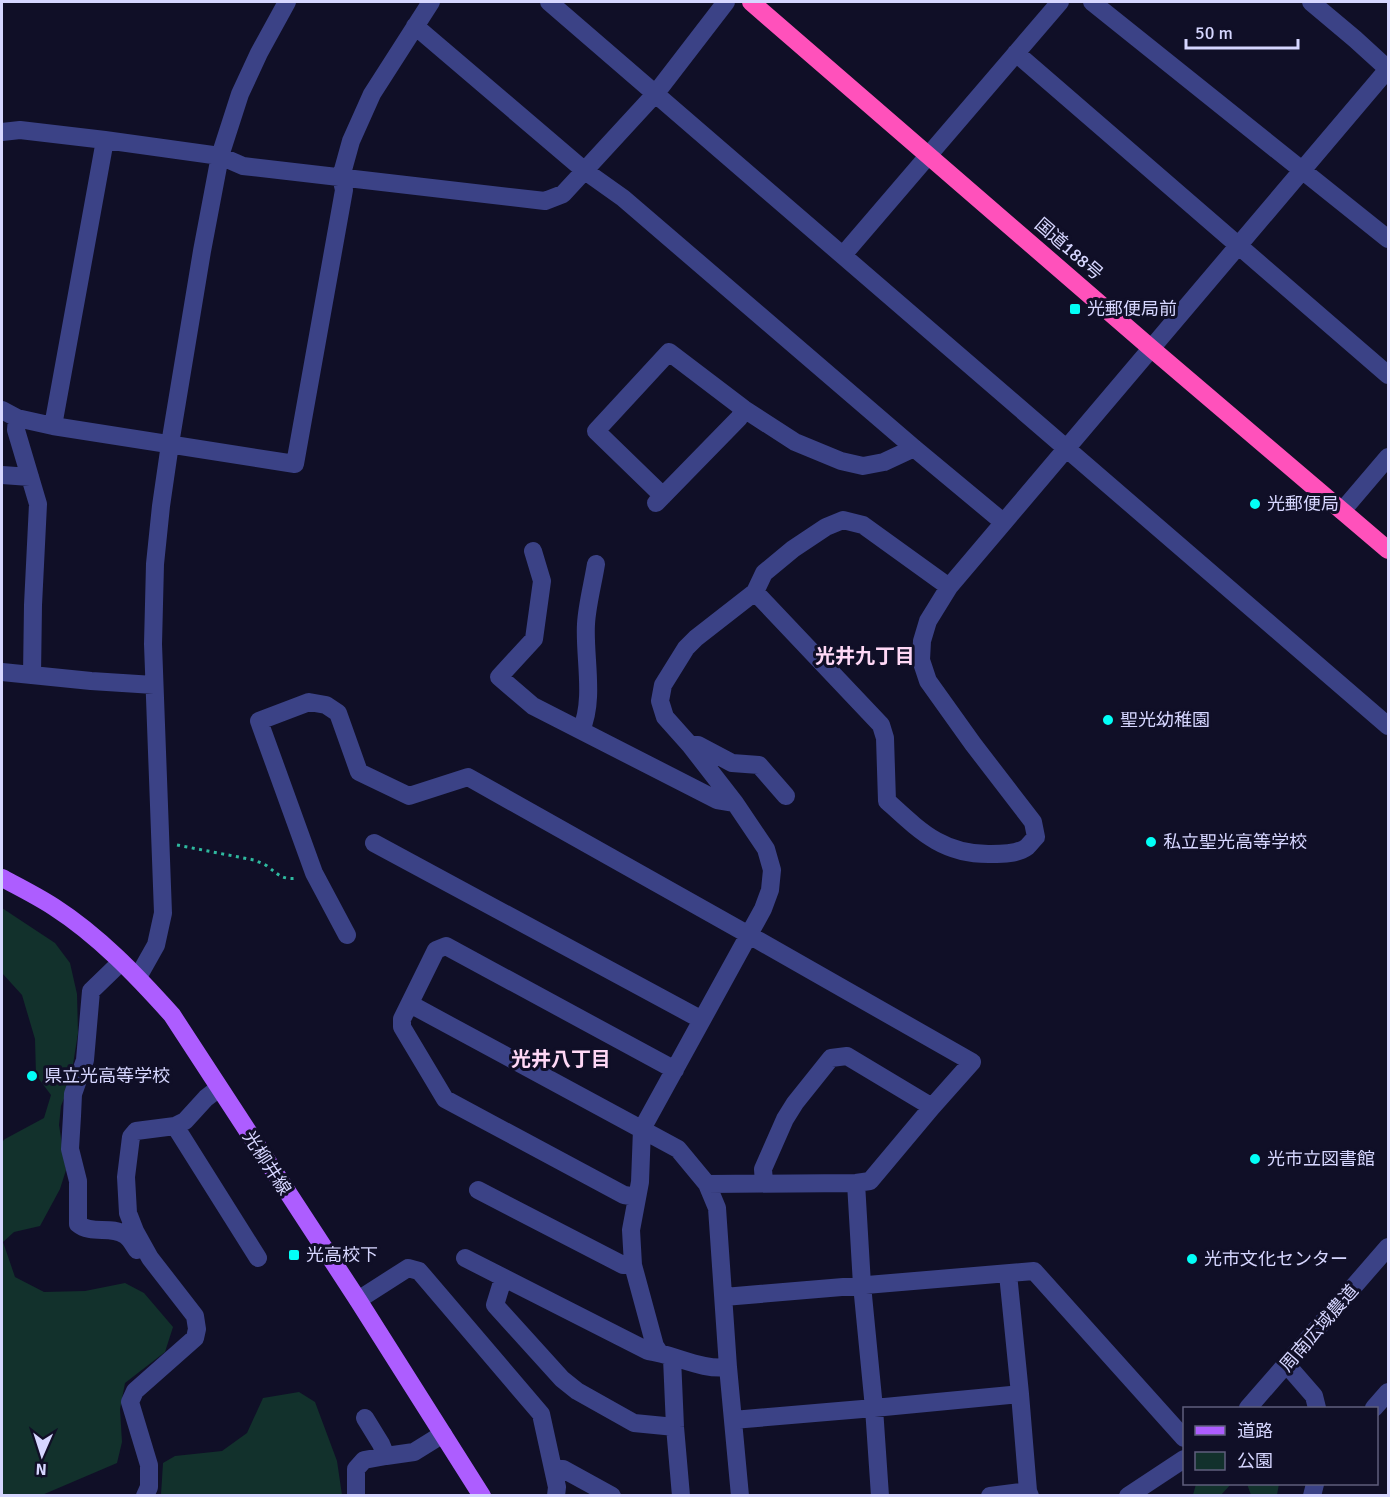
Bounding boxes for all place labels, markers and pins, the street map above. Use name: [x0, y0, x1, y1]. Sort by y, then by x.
place label: 光郵便局前: [1087, 298, 1177, 320]
marker: 光郵便局前: [1068, 302, 1082, 316]
place label: 光郵便局: [1267, 493, 1339, 515]
marker: 光郵便局: [1248, 497, 1262, 511]
place label: 聖光幼稚園: [1120, 709, 1210, 731]
marker: 聖光幼稚園: [1101, 713, 1115, 727]
place label: 私立聖光高等学校: [1163, 831, 1307, 853]
marker: 私立聖光高等学校: [1144, 835, 1158, 849]
place label: 県立光高等学校: [44, 1065, 170, 1087]
marker: 県立光高等学校: [25, 1069, 39, 1083]
place label: 光市立図書館: [1267, 1148, 1375, 1170]
marker: 光市立図書館: [1248, 1152, 1262, 1166]
place label: 光高校下: [306, 1244, 378, 1266]
marker: 光高校下: [287, 1248, 301, 1262]
place label: 光市文化センター: [1204, 1248, 1348, 1270]
marker: 光市文化センター: [1185, 1252, 1199, 1266]

